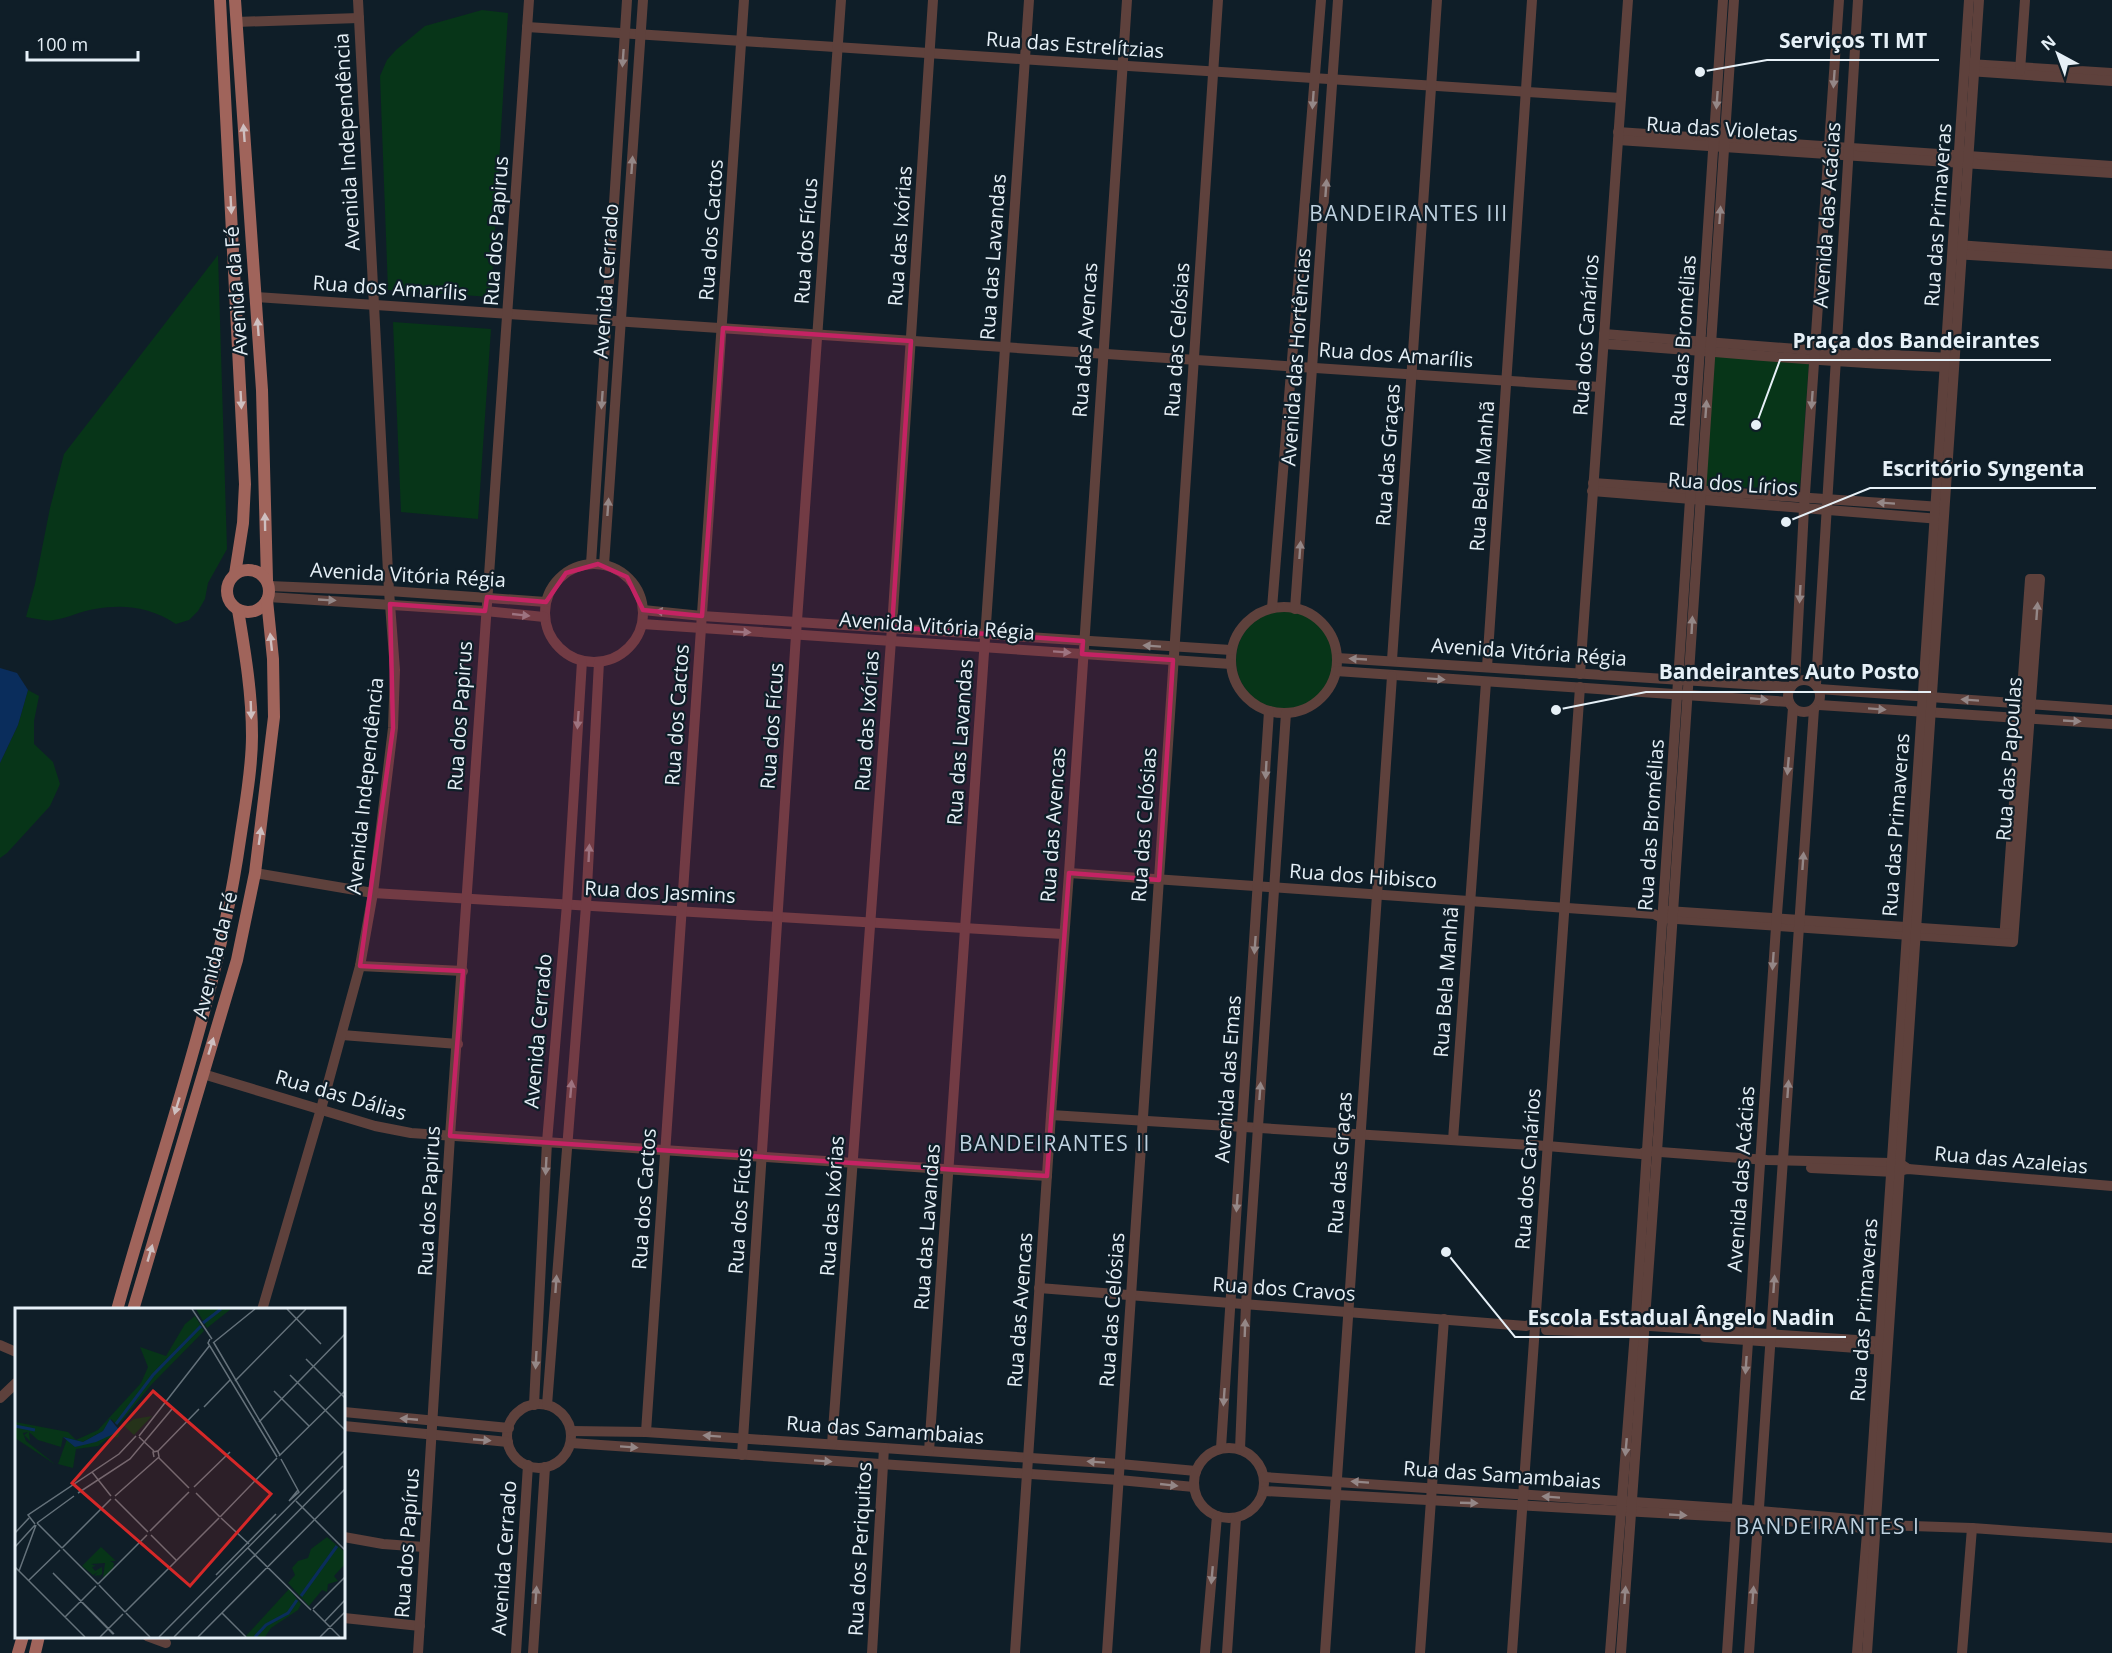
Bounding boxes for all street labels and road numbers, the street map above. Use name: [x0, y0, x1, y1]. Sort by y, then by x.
street label: Rua das Estrelítzias: [985, 25, 1165, 64]
street label: Avenida Independência: [327, 32, 366, 252]
street label: Rua das Violetas: [1645, 110, 1799, 147]
street label: Avenida das Acácias: [1807, 121, 1846, 309]
street label: Rua das Primaveras: [1918, 122, 1957, 308]
street label: Rua dos Papirus: [477, 155, 514, 307]
street label: Rua dos Cactos: [692, 158, 729, 302]
street label: Rua das Ixórias: [881, 165, 918, 307]
street label: Rua das Lavandas: [973, 173, 1012, 341]
street label: Rua dos Fícus: [788, 177, 823, 305]
street label: Avenida Cerrado: [587, 203, 624, 359]
street label: Avenida da Fé: [218, 225, 253, 357]
street label: Avenida das Hortências: [1274, 247, 1317, 467]
street label: Rua dos Canários: [1566, 253, 1605, 417]
street label: Rua das Bromélias: [1663, 254, 1702, 428]
street label: Rua das Avencas: [1066, 262, 1103, 418]
street label: Rua das Celósias: [1158, 262, 1195, 418]
street label: Rua dos Amarílis: [312, 269, 468, 306]
street label: Rua dos Amarílis: [1318, 336, 1474, 373]
street label: Rua das Graças: [1369, 383, 1406, 527]
street label: Rua Bela Manhã: [1463, 400, 1500, 552]
street label: Rua dos Lírios: [1667, 465, 1799, 502]
street label: Avenida Vitória Régia: [309, 556, 507, 593]
street label: Avenida Vitória Régia: [838, 605, 1036, 646]
street label: Avenida Vitória Régia: [1430, 631, 1628, 672]
street label: Rua dos Papirus: [441, 640, 478, 792]
street label: Rua dos Cactos: [658, 643, 695, 787]
street label: Rua das Ixórias: [848, 650, 885, 792]
street label: Rua das Lavandas: [940, 658, 979, 826]
street label: Rua dos Fícus: [754, 662, 789, 790]
street label: Avenida Independência: [340, 676, 389, 896]
street label: Rua das Papoulas: [1989, 676, 2028, 842]
street label: Rua das Primaveras: [1876, 732, 1915, 918]
street label: Rua das Bromélias: [1631, 738, 1670, 912]
street label: Rua das Avencas: [1034, 747, 1071, 903]
street label: Rua das Celósias: [1125, 747, 1162, 903]
street label: Rua dos Hibisco: [1288, 857, 1438, 894]
street label: Rua dos Jasmins: [584, 874, 736, 909]
street label: Avenida da Fé: [186, 889, 243, 1021]
street label: Rua Bela Manhã: [1427, 906, 1464, 1058]
street label: Avenida Cerrado: [517, 952, 558, 1109]
street label: Avenida das Emas: [1208, 994, 1247, 1164]
street label: Rua das Dálias: [272, 1063, 410, 1126]
street label: Avenida das Acácias: [1721, 1085, 1760, 1273]
street label: Rua dos Canários: [1508, 1087, 1547, 1251]
street label: Rua das Graças: [1321, 1091, 1358, 1235]
street label: Rua dos Papirus: [411, 1125, 446, 1277]
street label: Rua dos Cactos: [625, 1127, 662, 1271]
street label: Rua das Ixórias: [813, 1135, 850, 1277]
street label: Rua das Azaleias: [1933, 1139, 2089, 1180]
street label: Rua das Lavandas: [907, 1143, 946, 1311]
street label: Rua dos Fícus: [722, 1147, 757, 1275]
street label: Rua das Primaveras: [1844, 1217, 1883, 1403]
street label: Rua das Avencas: [1001, 1232, 1038, 1388]
street label: Rua das Celósias: [1093, 1232, 1130, 1388]
street label: Rua dos Cravos: [1212, 1270, 1356, 1307]
street label: Rua das Samambaias: [785, 1409, 985, 1450]
street label: Rua das Samambaias: [1402, 1454, 1602, 1495]
street label: Rua dos Periquitos: [841, 1461, 878, 1637]
street label: Rua dos Papírus: [388, 1467, 425, 1619]
street label: Avenida Cerrado: [485, 1480, 522, 1636]

